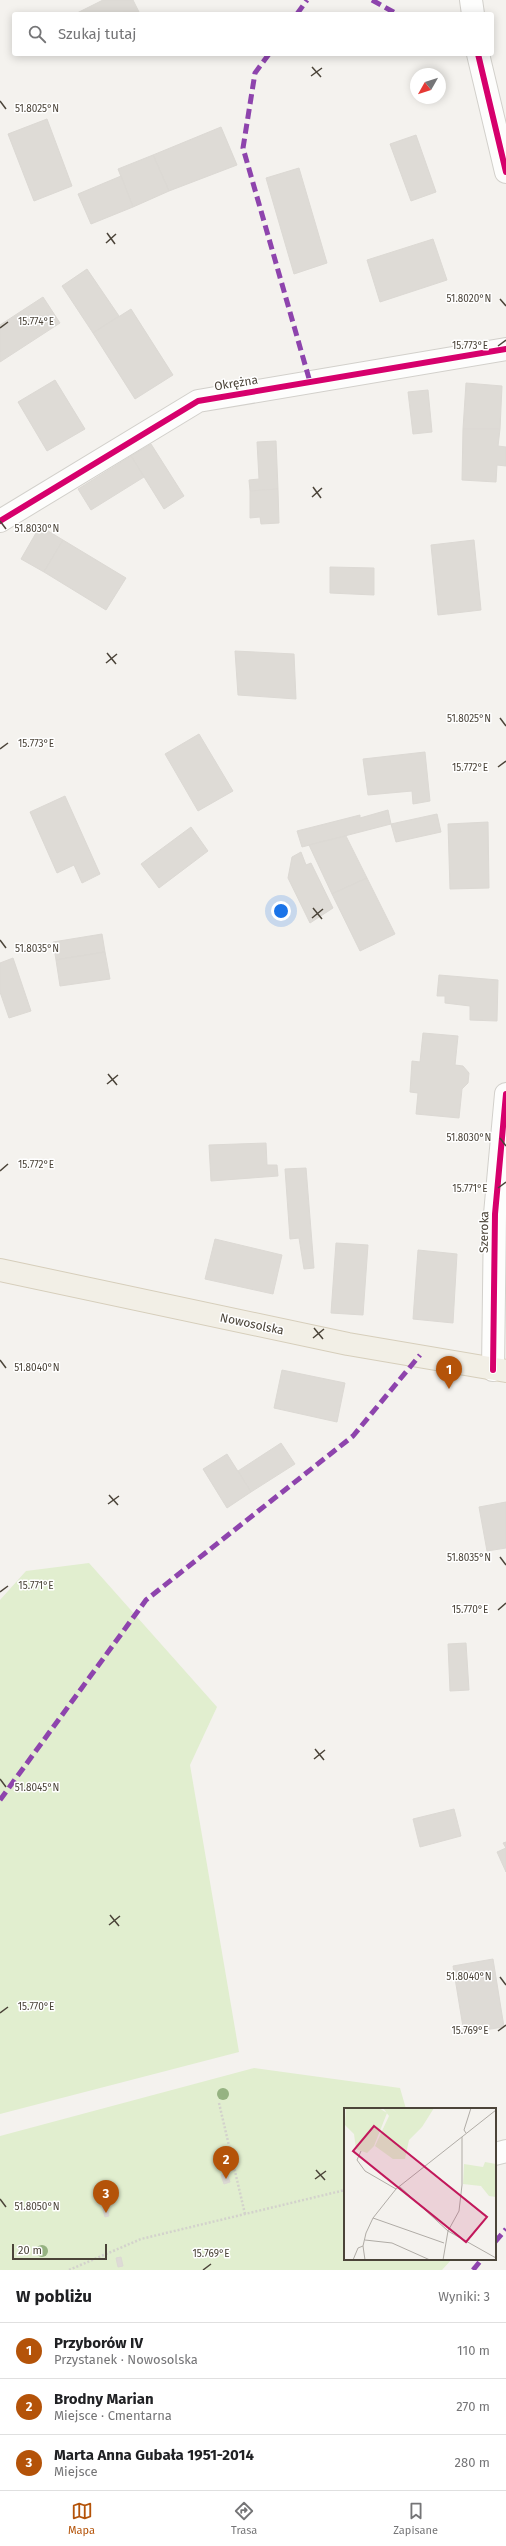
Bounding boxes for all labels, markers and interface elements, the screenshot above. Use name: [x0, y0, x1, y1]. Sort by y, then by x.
search box: [12, 12, 494, 56]
icon: search: [26, 23, 48, 45]
text: Szukaj tutaj: [58, 25, 136, 43]
north arrow: [410, 68, 446, 104]
text: 51.8025°N: [15, 103, 59, 115]
text: 51.8020°N: [447, 293, 491, 305]
text: 15.774°E: [18, 316, 54, 328]
text: 15.773°E: [452, 340, 488, 352]
street label: Okrężna: [213, 373, 259, 393]
text: 51.8030°N: [15, 523, 59, 535]
text: 51.8025°N: [447, 713, 491, 725]
text: 15.773°E: [18, 738, 54, 750]
text: 15.772°E: [452, 762, 488, 774]
your location: [271, 901, 291, 921]
text: 51.8035°N: [15, 943, 59, 955]
text: 51.8030°N: [447, 1132, 491, 1144]
text: 15.772°E: [18, 1159, 54, 1171]
text: 15.771°E: [452, 1183, 488, 1195]
street label: Szeroka: [477, 1211, 491, 1253]
street label: Nowosolska: [219, 1310, 285, 1338]
pin: 1: [436, 1356, 462, 1389]
text: 51.8040°N: [14, 1362, 60, 1374]
text: 51.8035°N: [447, 1552, 491, 1564]
text: 15.771°E: [18, 1580, 54, 1592]
text: 15.770°E: [452, 1604, 488, 1616]
text: 51.8045°N: [15, 1782, 59, 1794]
text: 51.8040°N: [446, 1971, 492, 1983]
text: 15.770°E: [18, 2001, 54, 2013]
text: 15.769°E: [452, 2025, 488, 2037]
inset map: [344, 2108, 496, 2260]
pin: 2: [213, 2146, 239, 2179]
pin: 3: [93, 2180, 119, 2213]
text: 51.8050°N: [15, 2201, 59, 2213]
scale bar: [12, 2242, 107, 2261]
text: 20 m: [18, 2244, 42, 2257]
text: 15.769°E: [193, 2248, 229, 2260]
text: W pobliżu: [16, 2286, 92, 2307]
text: Wyniki: 3: [438, 2289, 490, 2304]
text: Przyborów IV: [54, 2334, 143, 2352]
text: 1: [26, 2343, 32, 2358]
text: 110 m: [457, 2343, 490, 2358]
text: Przystanek · Nowosolska: [54, 2352, 198, 2367]
text: Brodny Marian: [54, 2390, 154, 2408]
text: 2: [26, 2399, 32, 2414]
text: 270 m: [456, 2399, 490, 2414]
text: Miejsce · Cmentarna: [54, 2408, 172, 2423]
text: Marta Anna Gubała 1951-2014: [54, 2446, 254, 2464]
text: 3: [26, 2455, 32, 2470]
text: 280 m: [455, 2455, 490, 2470]
text: Miejsce: [54, 2464, 98, 2479]
tab: Mapa: [68, 2500, 95, 2537]
tab: Trasa: [231, 2500, 257, 2537]
tab: Zapisane: [393, 2500, 438, 2537]

